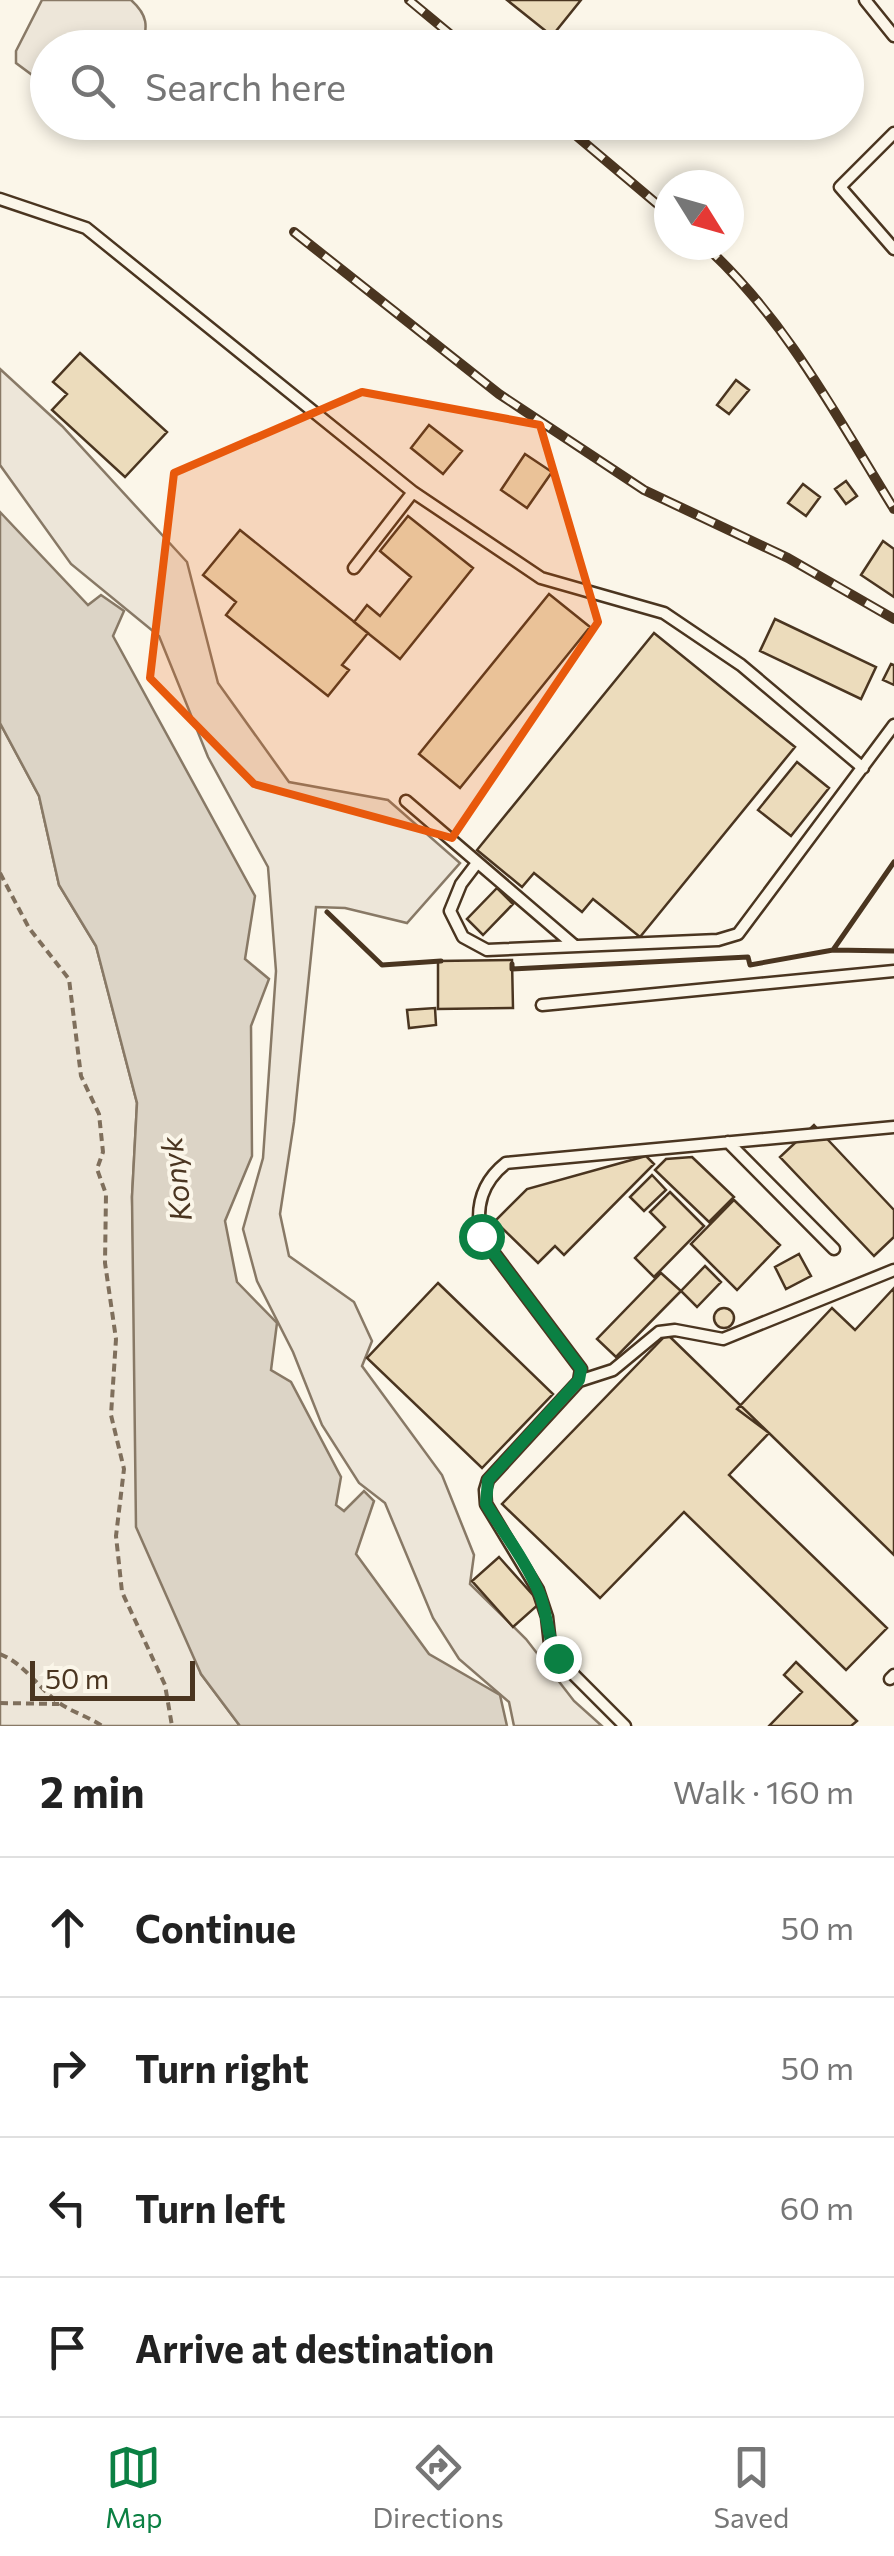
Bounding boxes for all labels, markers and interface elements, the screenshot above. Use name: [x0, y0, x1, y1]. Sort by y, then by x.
search box: [30, 30, 864, 140]
icon: search: [65, 58, 120, 113]
text: Search here: [145, 62, 346, 109]
north arrow: [654, 170, 744, 260]
water label: Konyk: [151, 1134, 198, 1224]
route start: [459, 1214, 505, 1260]
route end: [536, 1636, 582, 1682]
scale bar: [30, 1656, 195, 1700]
text: 50 m: [45, 1661, 109, 1695]
text: 2 min: [40, 1765, 145, 1817]
text: Walk · 160 m: [673, 1771, 854, 1811]
icon: ahead: [40, 1900, 95, 1955]
text: Continue: [135, 1904, 296, 1951]
text: 50 m: [781, 1907, 854, 1947]
icon: right: [40, 2040, 95, 2095]
text: Turn right: [135, 2044, 309, 2091]
text: 50 m: [781, 2047, 854, 2087]
icon: left: [40, 2180, 95, 2235]
text: Turn left: [135, 2184, 286, 2231]
text: 60 m: [780, 2187, 854, 2227]
icon: arrive: [40, 2320, 95, 2375]
text: Arrive at destination: [135, 2324, 494, 2371]
tab: Map: [105, 2440, 163, 2534]
tab: Directions: [372, 2440, 504, 2534]
tab: Saved: [714, 2440, 789, 2534]

